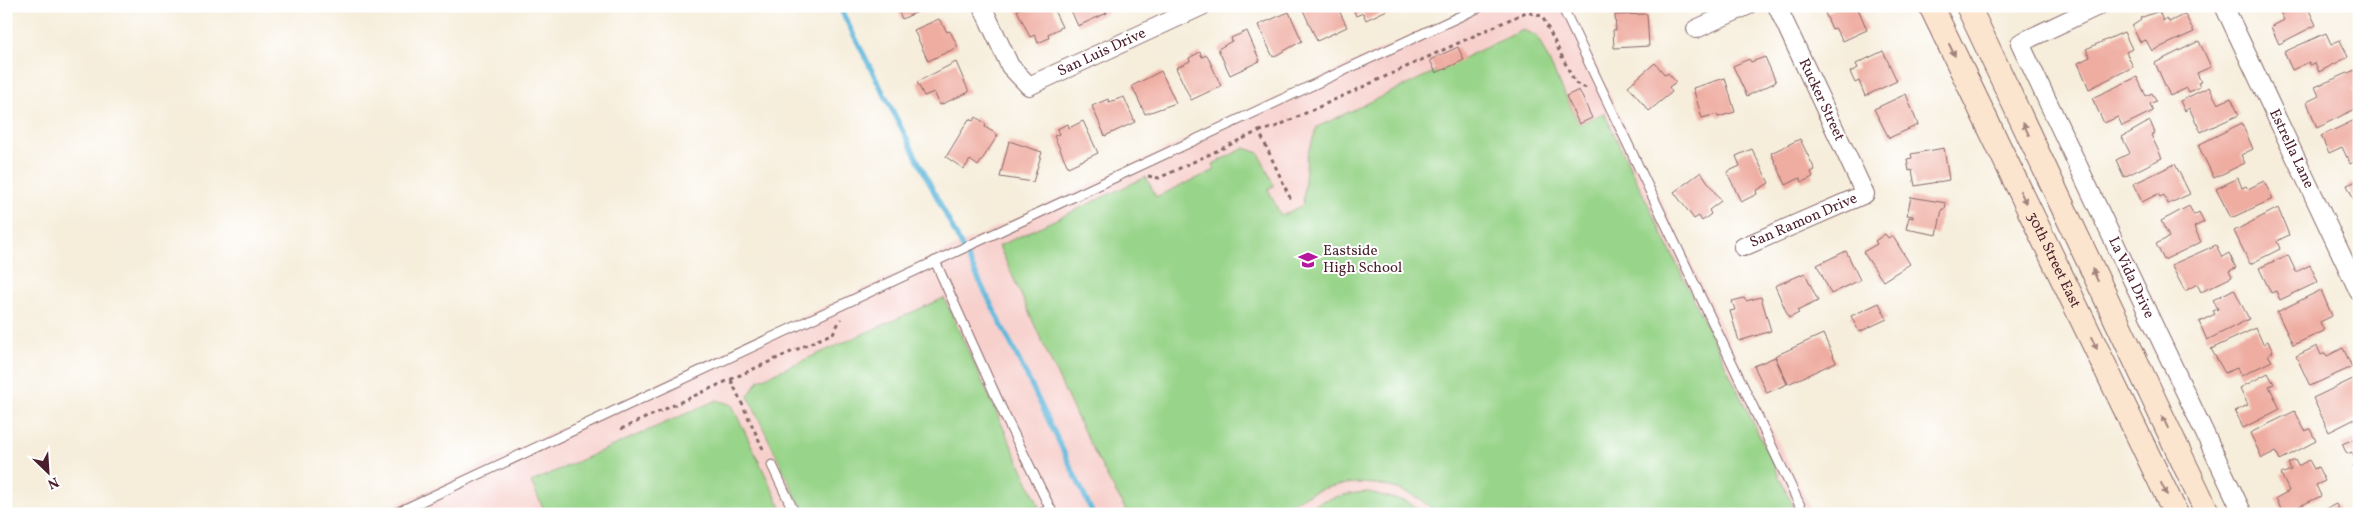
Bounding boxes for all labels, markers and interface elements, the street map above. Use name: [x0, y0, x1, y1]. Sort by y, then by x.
street label: San Luis Drive: [1054, 23, 1149, 82]
one-way arrow: [1949, 43, 1957, 57]
street label: Rucker Street: [1793, 55, 1849, 145]
street label: Estrella Lane: [2264, 106, 2319, 192]
one-way arrow: [2021, 121, 2030, 136]
street label: San Ramon Drive: [1746, 188, 1861, 253]
one-way arrow: [2019, 189, 2027, 204]
street label: 30th Street East: [2021, 209, 2086, 311]
street label: La Vida Drive: [2103, 233, 2159, 322]
place label: Eastside High School: [1323, 241, 1402, 279]
school or university icon: Eastside High School: [1297, 249, 1319, 271]
one-way arrow: [2091, 268, 2099, 282]
one-way arrow: [2090, 336, 2098, 350]
one-way arrow: [2160, 415, 2168, 429]
north arrow: [22, 448, 72, 498]
text: N: [44, 472, 61, 493]
one-way arrow: [2160, 482, 2168, 496]

